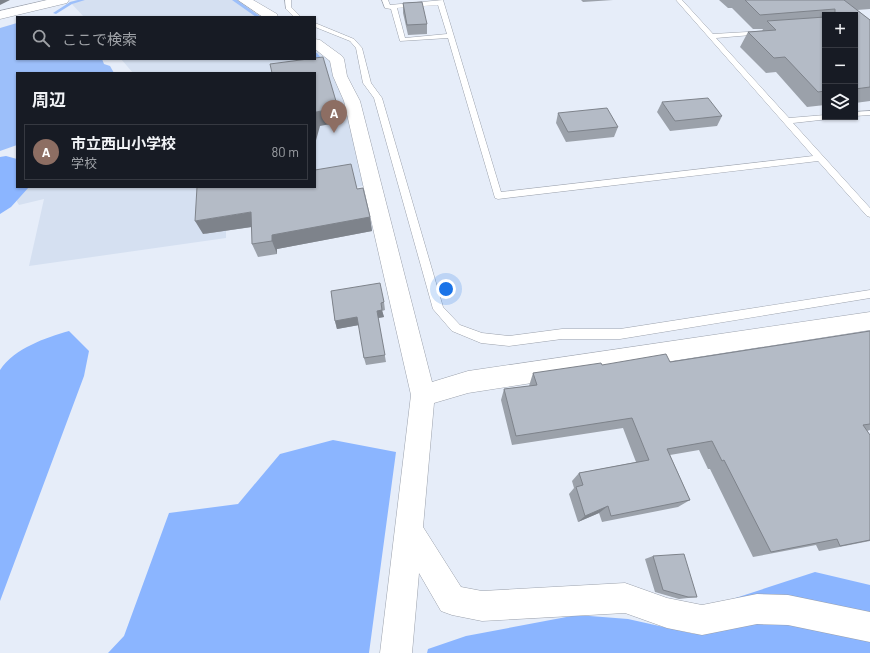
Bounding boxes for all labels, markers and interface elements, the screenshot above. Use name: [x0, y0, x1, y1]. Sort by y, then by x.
map controls: [822, 12, 858, 120]
button: +: [822, 12, 858, 48]
search box: [16, 16, 316, 60]
icon: search: [30, 27, 52, 49]
text: ここで検索: [62, 30, 137, 48]
button: −: [822, 48, 858, 84]
button: layers: [822, 84, 858, 120]
text: 周辺: [32, 89, 66, 109]
pin: A: [321, 100, 347, 133]
text: 市立西山小学校: [71, 134, 176, 152]
text: A: [42, 144, 50, 160]
text: 80 m: [272, 144, 299, 160]
text: 学校: [71, 155, 97, 171]
your location: [436, 279, 456, 299]

